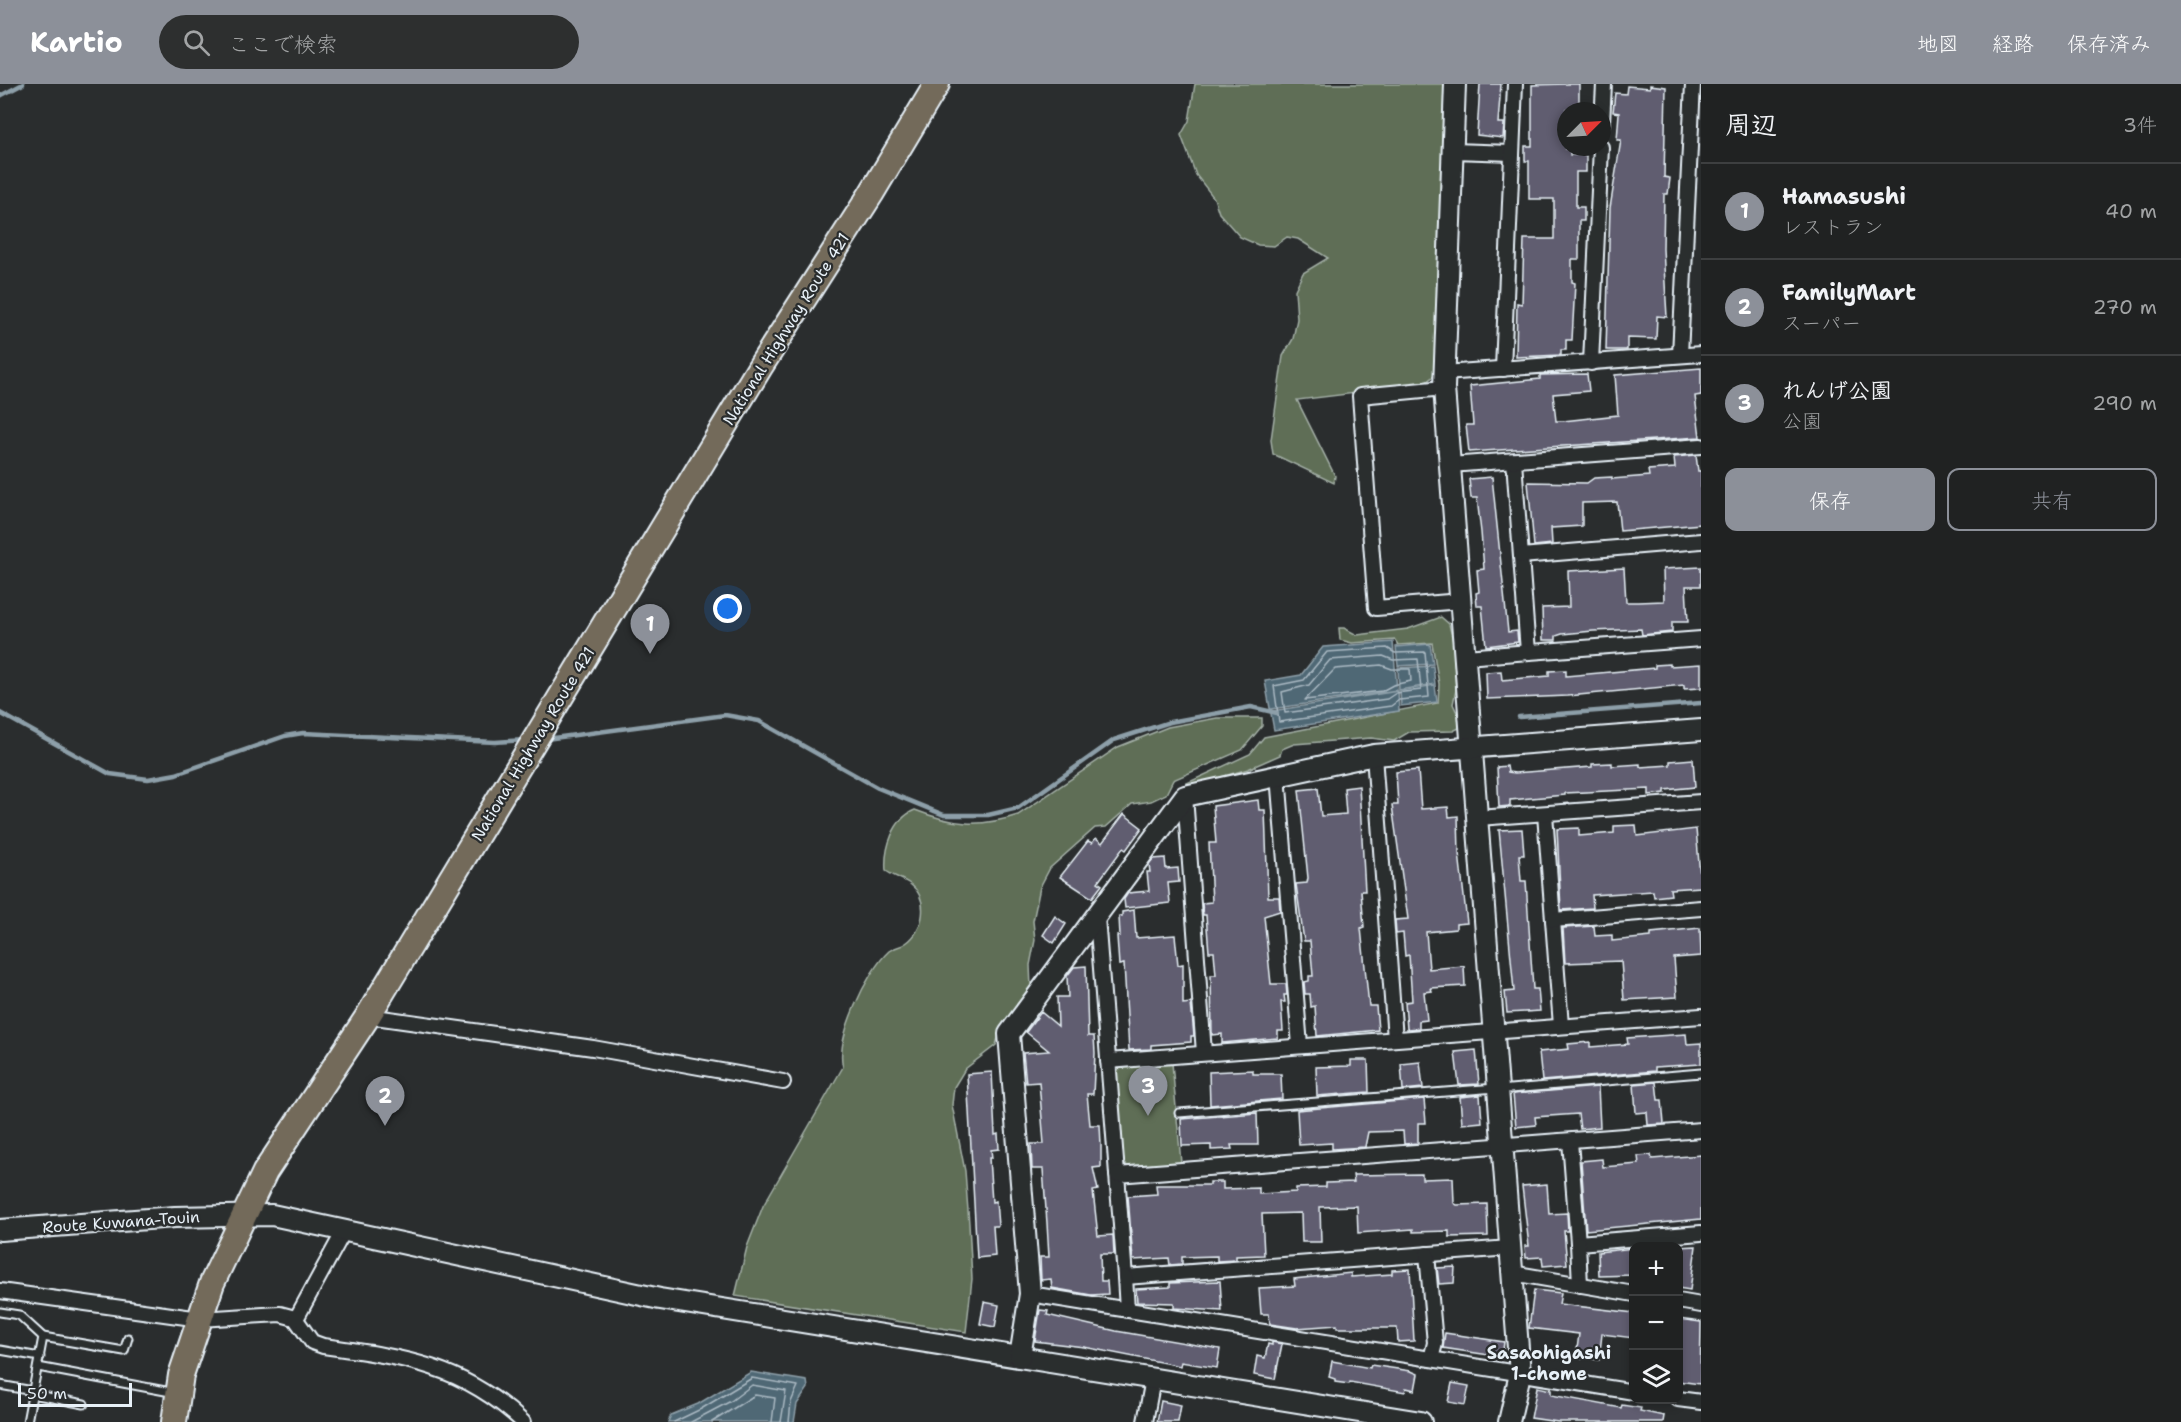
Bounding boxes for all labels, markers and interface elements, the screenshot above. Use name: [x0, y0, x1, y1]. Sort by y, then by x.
search box: [159, 15, 579, 69]
text: Kartio: [30, 23, 123, 61]
icon: search: [180, 26, 213, 59]
text: ここで検索: [228, 30, 338, 59]
text: 地図: [1917, 30, 1959, 58]
text: 経路: [1992, 30, 2034, 58]
text: 保存済み: [2067, 30, 2151, 58]
north arrow: [1557, 102, 1611, 156]
text: 周辺: [1725, 107, 1777, 142]
text: 3件: [2123, 112, 2157, 138]
text: Hamasushi: [1782, 182, 1906, 211]
text: 1: [1740, 198, 1749, 224]
text: 40 m: [2105, 198, 2157, 224]
text: レストラン: [1782, 214, 1884, 240]
street label: National Highway Route 421: [718, 229, 854, 429]
text: FamilyMart: [1782, 278, 1916, 307]
text: 2: [1738, 294, 1752, 320]
text: 270 m: [2093, 294, 2157, 320]
text: スーパー: [1782, 310, 1861, 336]
text: れんげ公園: [1782, 376, 1892, 405]
text: 3: [1738, 390, 1752, 416]
text: 290 m: [2092, 390, 2157, 416]
text: 公園: [1782, 408, 1822, 434]
button: 保存: [1725, 468, 1935, 531]
button: 共有: [1947, 468, 2157, 531]
your location: [713, 594, 742, 623]
pin: 1: [630, 604, 670, 654]
street label: National Highway Route 421: [467, 643, 599, 845]
pin: 3: [1128, 1066, 1168, 1116]
pin: 2: [366, 1076, 404, 1126]
street label: Route Kuwana-Touin: [42, 1206, 201, 1238]
map controls: [1629, 1242, 1683, 1404]
button: +: [1629, 1242, 1683, 1296]
button: −: [1629, 1296, 1683, 1350]
district label: Sasaohigashi 1-chome: [1487, 1341, 1611, 1386]
button: layers: [1629, 1350, 1683, 1404]
scale bar: [18, 1380, 132, 1408]
text: 50 m: [27, 1383, 67, 1404]

